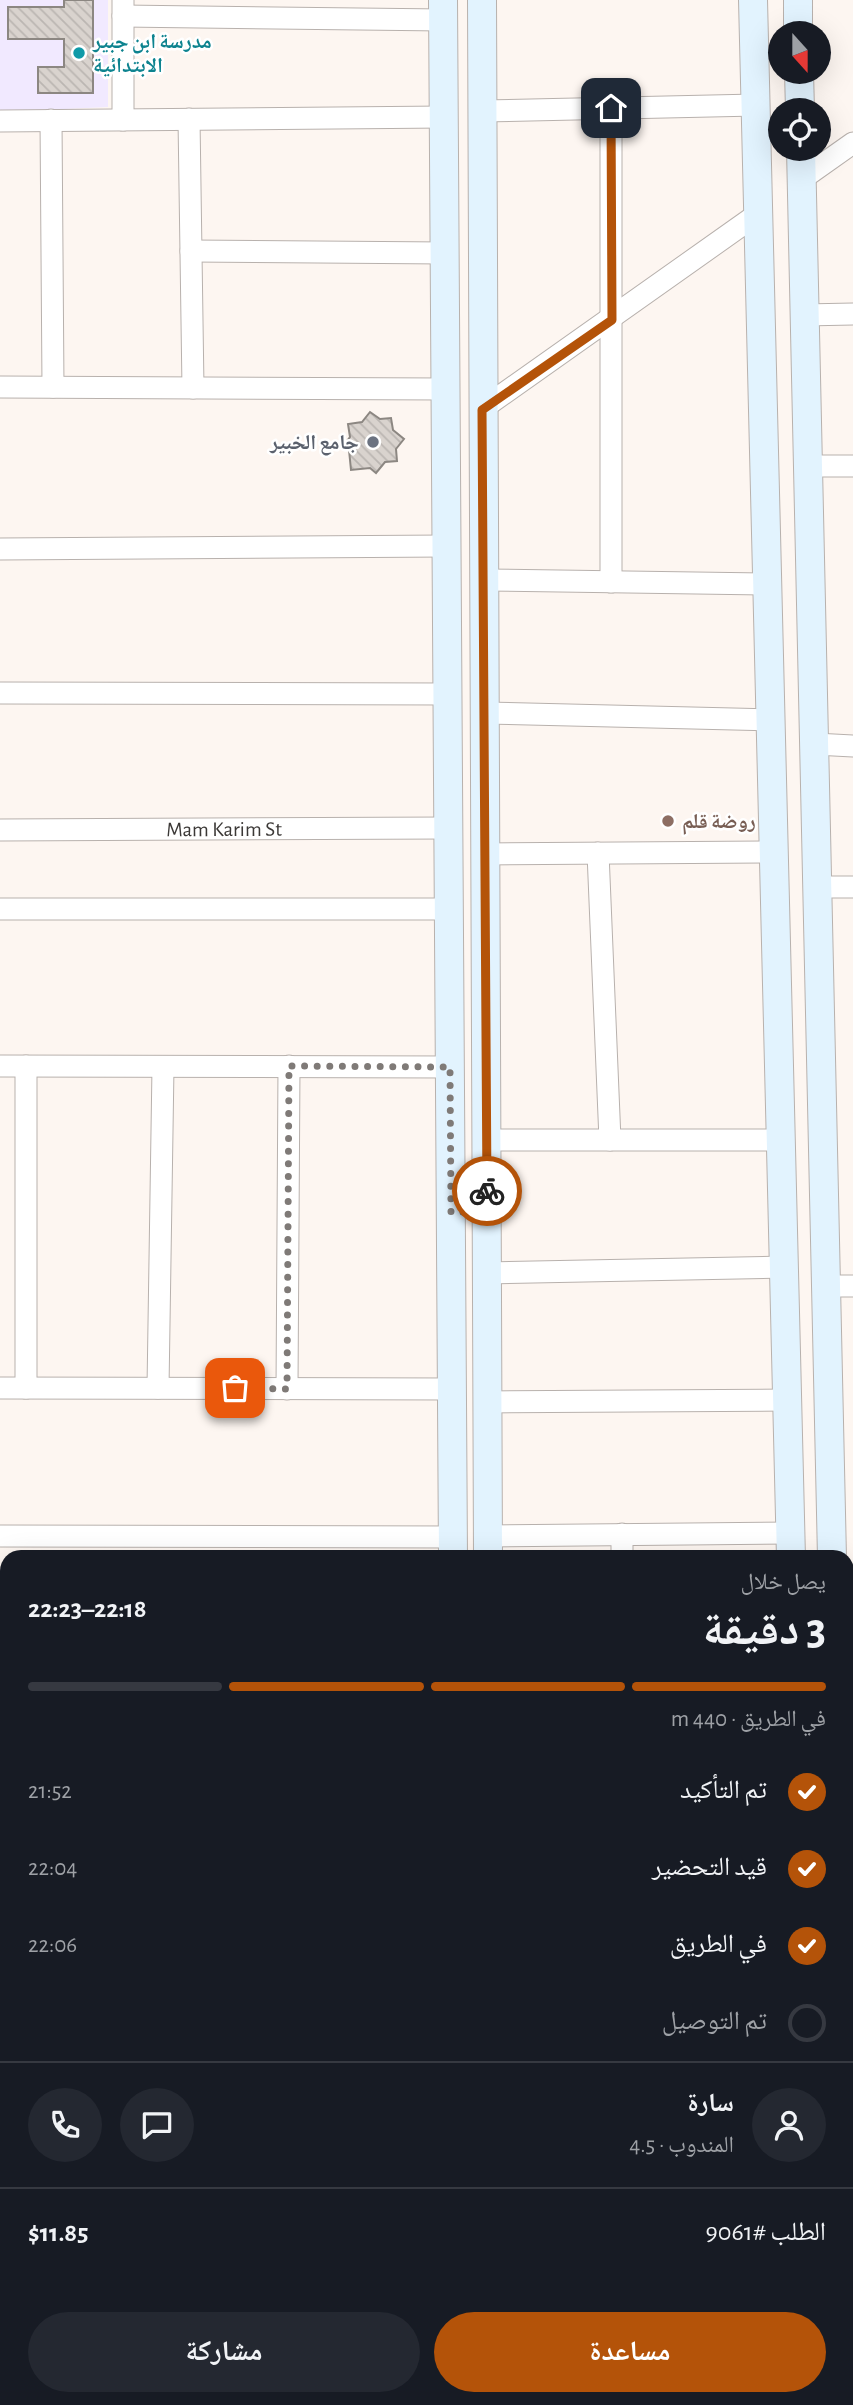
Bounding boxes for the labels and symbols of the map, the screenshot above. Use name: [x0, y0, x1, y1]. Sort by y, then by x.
north arrow: [768, 21, 831, 84]
place label: مدرسة ابن جبير الابتدائية: [92, 31, 212, 77]
marker: مدرسة ابن جبير الابتدائية: [71, 45, 87, 61]
pin: [581, 78, 641, 138]
place label: جامع الخبير: [269, 432, 359, 456]
marker: جامع الخبير: [365, 434, 381, 450]
place label: روضة قلم: [682, 811, 756, 835]
marker: روضة قلم: [660, 813, 676, 829]
street label: Mam Karim St: [166, 819, 282, 840]
courier: [452, 1156, 522, 1226]
pin: [205, 1358, 265, 1418]

